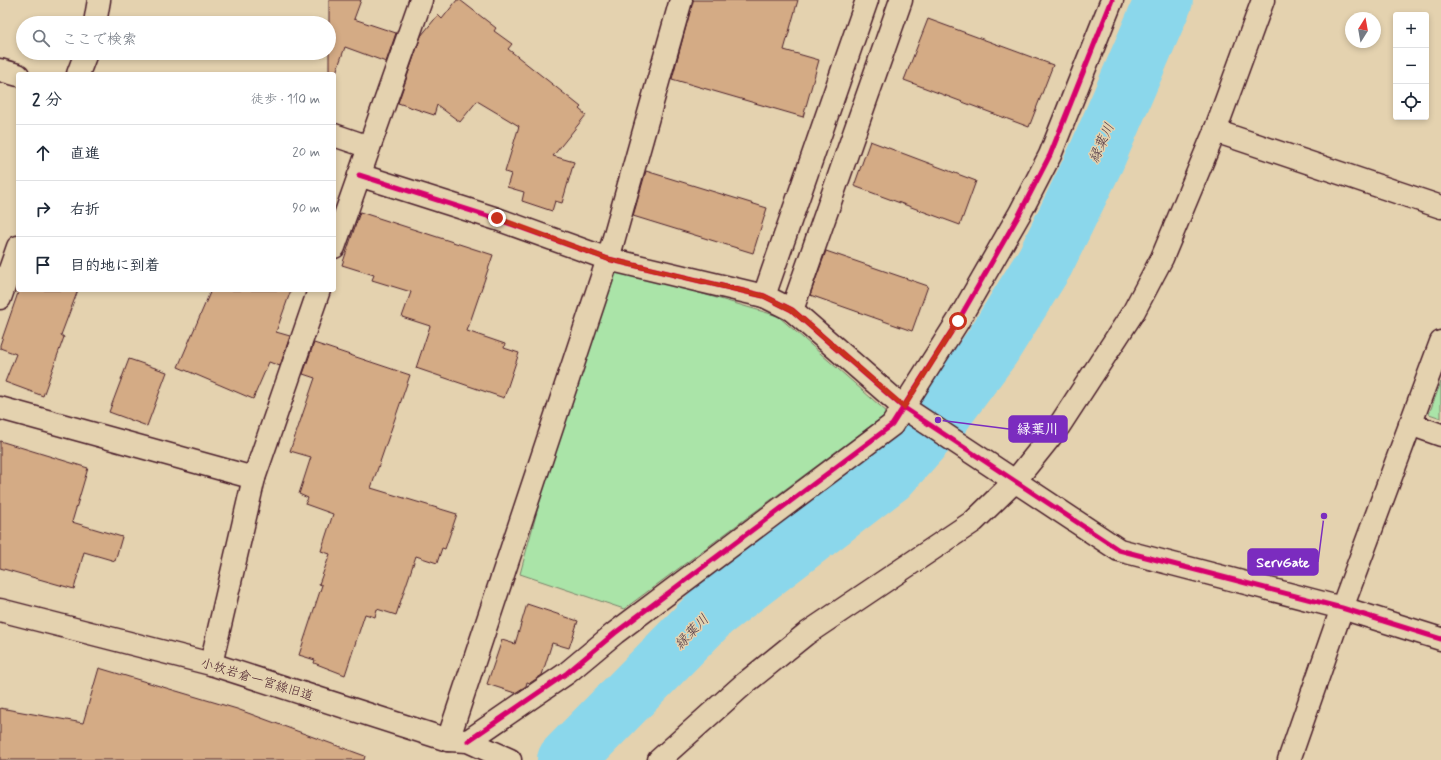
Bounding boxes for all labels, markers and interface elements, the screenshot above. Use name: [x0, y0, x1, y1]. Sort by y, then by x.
north arrow: [1345, 12, 1381, 48]
map controls: [1393, 12, 1429, 120]
button: +: [1393, 12, 1429, 48]
search box: [16, 16, 336, 60]
icon: search: [30, 27, 52, 49]
text: ここで検索: [62, 30, 137, 50]
button: −: [1393, 48, 1429, 84]
button: locate: [1393, 84, 1429, 120]
text: 2 分: [32, 89, 62, 111]
text: 徒歩 · 110 m: [251, 91, 320, 108]
water label: 縁葉川: [1085, 120, 1119, 166]
icon: ahead: [32, 142, 54, 164]
text: 直進: [70, 144, 100, 164]
text: 20 m: [292, 144, 320, 161]
icon: right: [32, 198, 54, 220]
text: 右折: [70, 200, 100, 220]
text: 90 m: [292, 200, 320, 217]
route end: [488, 209, 506, 227]
icon: arrive: [32, 254, 54, 276]
text: 目的地に到着: [70, 256, 160, 276]
route start: [949, 312, 967, 330]
callout: 縁葉川: [1009, 416, 1067, 442]
text: 縁葉川: [1017, 421, 1059, 439]
callout: ServGate: [1248, 549, 1318, 575]
text: ServGate: [1256, 554, 1310, 572]
water label: 縁葉川: [671, 611, 713, 653]
street label: 小牧岩倉一宮線旧道: [199, 655, 315, 705]

